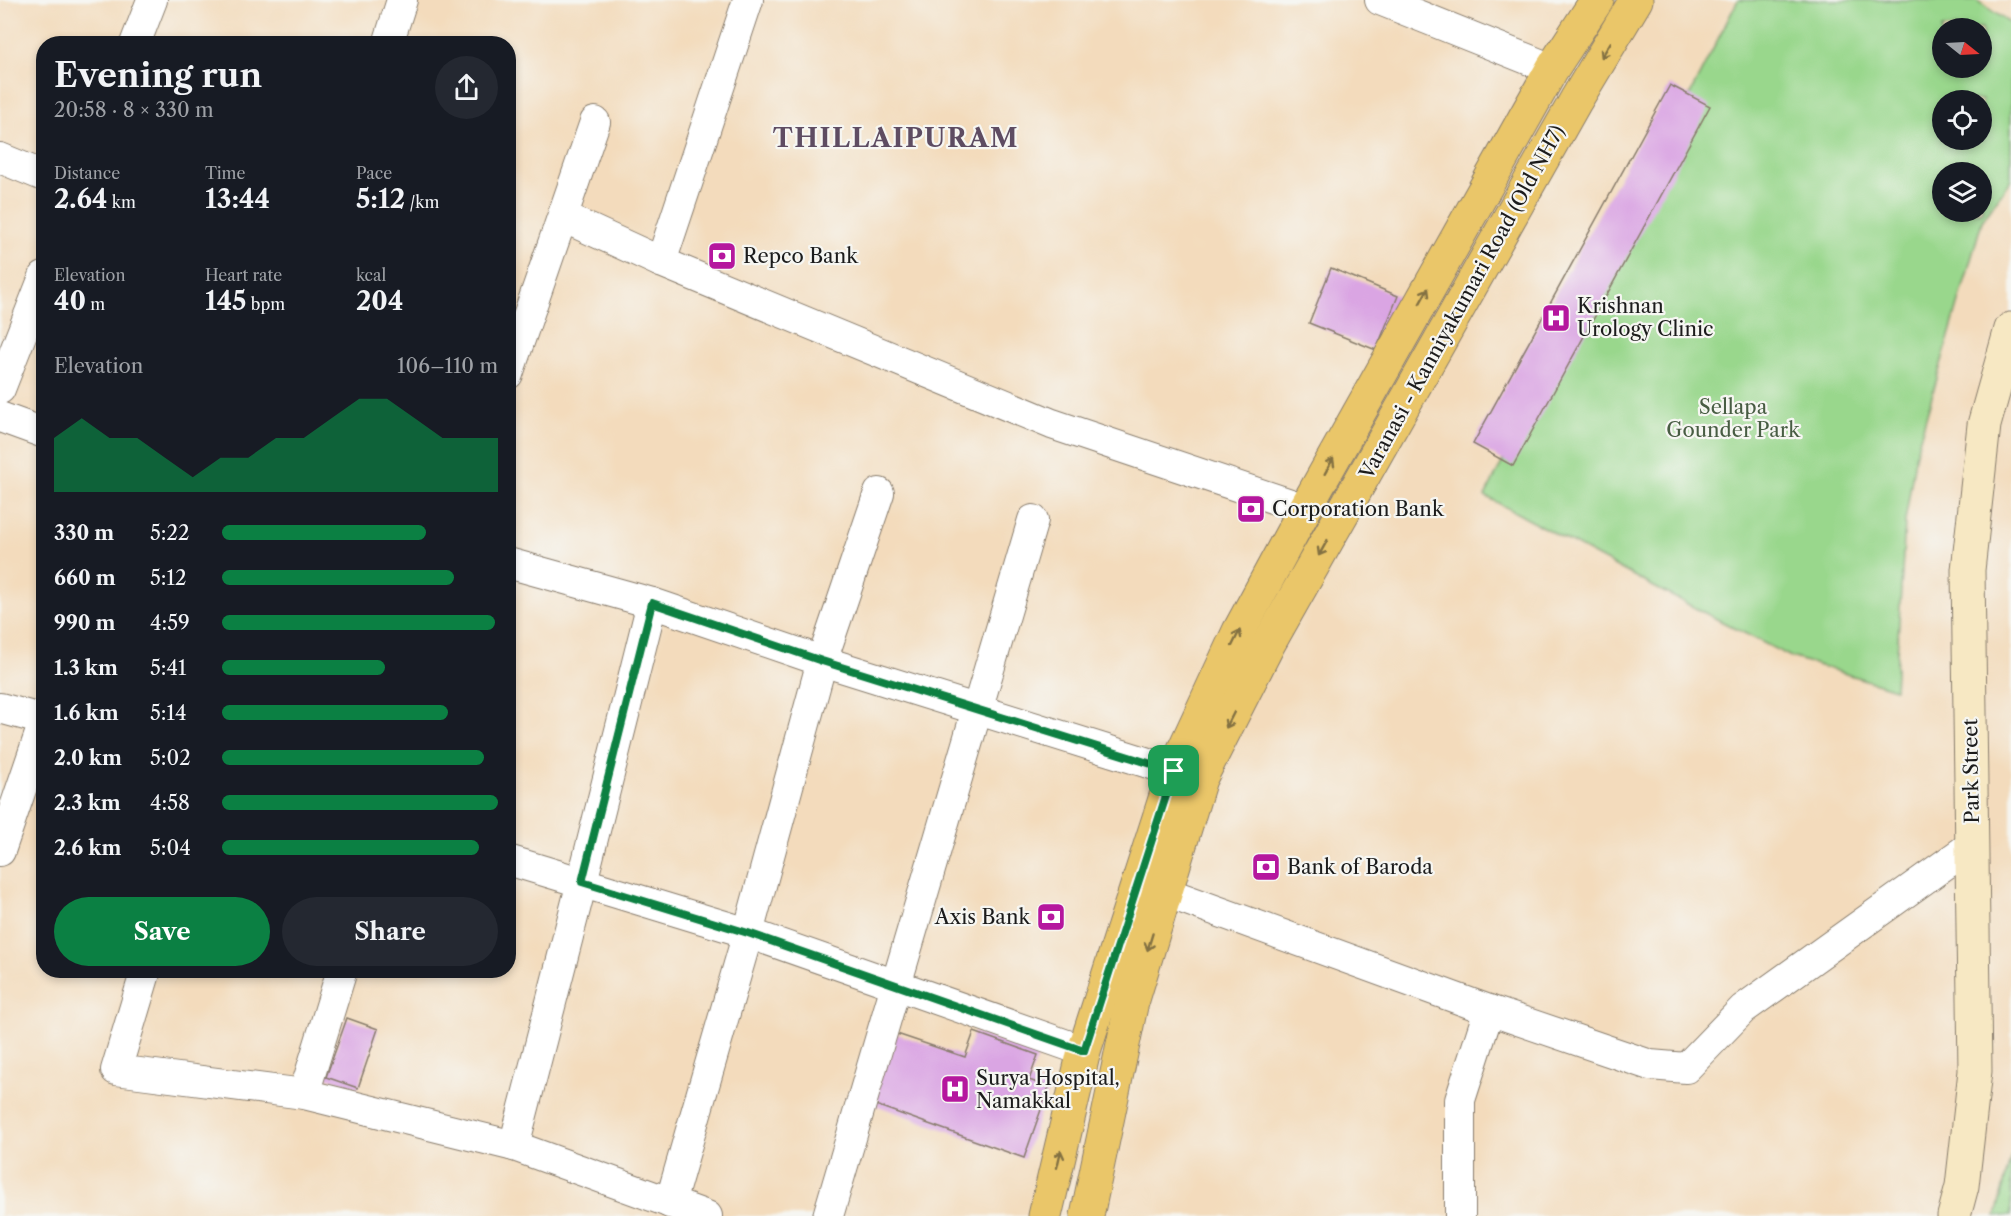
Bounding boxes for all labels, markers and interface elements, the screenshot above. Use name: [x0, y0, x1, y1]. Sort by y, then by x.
north arrow: [1932, 18, 1992, 78]
map controls: [1932, 18, 1992, 222]
one-way arrow: [1600, 41, 1612, 58]
text: Evening run: [54, 55, 262, 96]
button: share: [435, 56, 498, 119]
button: locate: [1932, 90, 1992, 150]
text: 20:58 · 8 × 330 m: [54, 98, 214, 122]
street label: Varanasi - Kanniyakumari Road (Old NH7): [1354, 121, 1570, 484]
district label: THILLAIPURAM: [773, 122, 1019, 154]
button: layers: [1932, 162, 1992, 222]
text: Distance: [54, 163, 120, 183]
text: Time: [205, 163, 245, 183]
text: Pace: [356, 163, 392, 183]
text: 2.64: [54, 183, 108, 215]
text: 13:44: [205, 183, 270, 215]
text: 5:12: [356, 183, 405, 215]
text: km: [108, 192, 136, 212]
text: /km: [405, 192, 439, 212]
bank icon: Repco Bank: [706, 240, 738, 272]
place label: Repco Bank: [743, 244, 859, 268]
text: Elevation: [54, 265, 125, 285]
text: Heart rate: [205, 265, 282, 285]
text: kcal: [356, 265, 386, 285]
text: 40: [54, 285, 86, 317]
text: 145: [205, 285, 246, 317]
text: 204: [356, 285, 403, 317]
one-way arrow: [1419, 288, 1431, 305]
text: m: [86, 294, 105, 314]
text: bpm: [246, 294, 285, 314]
place label: Krishnan Urology Clinic: [1577, 294, 1714, 341]
hospital icon: Krishnan Urology Clinic: [1540, 302, 1572, 334]
text: Elevation: [54, 354, 143, 378]
text: 106–110 m: [397, 354, 498, 378]
park label: Sellapa Gounder Park: [1666, 395, 1801, 442]
one-way arrow: [1324, 458, 1335, 476]
bank icon: Corporation Bank: [1235, 493, 1267, 525]
place label: Corporation Bank: [1272, 497, 1445, 521]
text: 330 m: [54, 521, 114, 545]
text: 5:22: [150, 521, 189, 545]
one-way arrow: [1317, 539, 1328, 557]
text: 660 m: [54, 566, 116, 590]
text: 5:12: [150, 566, 186, 590]
text: 990 m: [54, 611, 116, 635]
text: 4:59: [150, 611, 190, 635]
one-way arrow: [1230, 629, 1242, 647]
text: 1.3 km: [54, 656, 118, 680]
text: 5:41: [150, 656, 186, 680]
text: 1.6 km: [54, 701, 119, 725]
text: 5:14: [150, 701, 186, 725]
one-way arrow: [1224, 711, 1236, 729]
street label: Park Street: [1958, 718, 1984, 824]
pin: [1148, 745, 1199, 796]
text: 2.0 km: [54, 746, 122, 770]
text: 5:02: [150, 746, 191, 770]
icon: arrive: [1157, 754, 1190, 787]
text: 2.3 km: [54, 791, 121, 815]
text: 4:58: [150, 791, 190, 815]
text: 2.6 km: [54, 836, 121, 860]
text: 5:04: [150, 836, 191, 860]
bank icon: Bank of Baroda: [1250, 851, 1282, 883]
place label: Bank of Baroda: [1287, 855, 1433, 879]
button: Save: [54, 897, 270, 966]
button: Share: [282, 897, 498, 966]
bank icon: Axis Bank: [1035, 901, 1067, 933]
place label: Axis Bank: [934, 905, 1031, 929]
one-way arrow: [1144, 932, 1155, 951]
place label: Surya Hospital, Namakkal: [976, 1066, 1120, 1113]
hospital icon: Surya Hospital, Namakkal: [939, 1073, 971, 1105]
one-way arrow: [1053, 1150, 1065, 1169]

